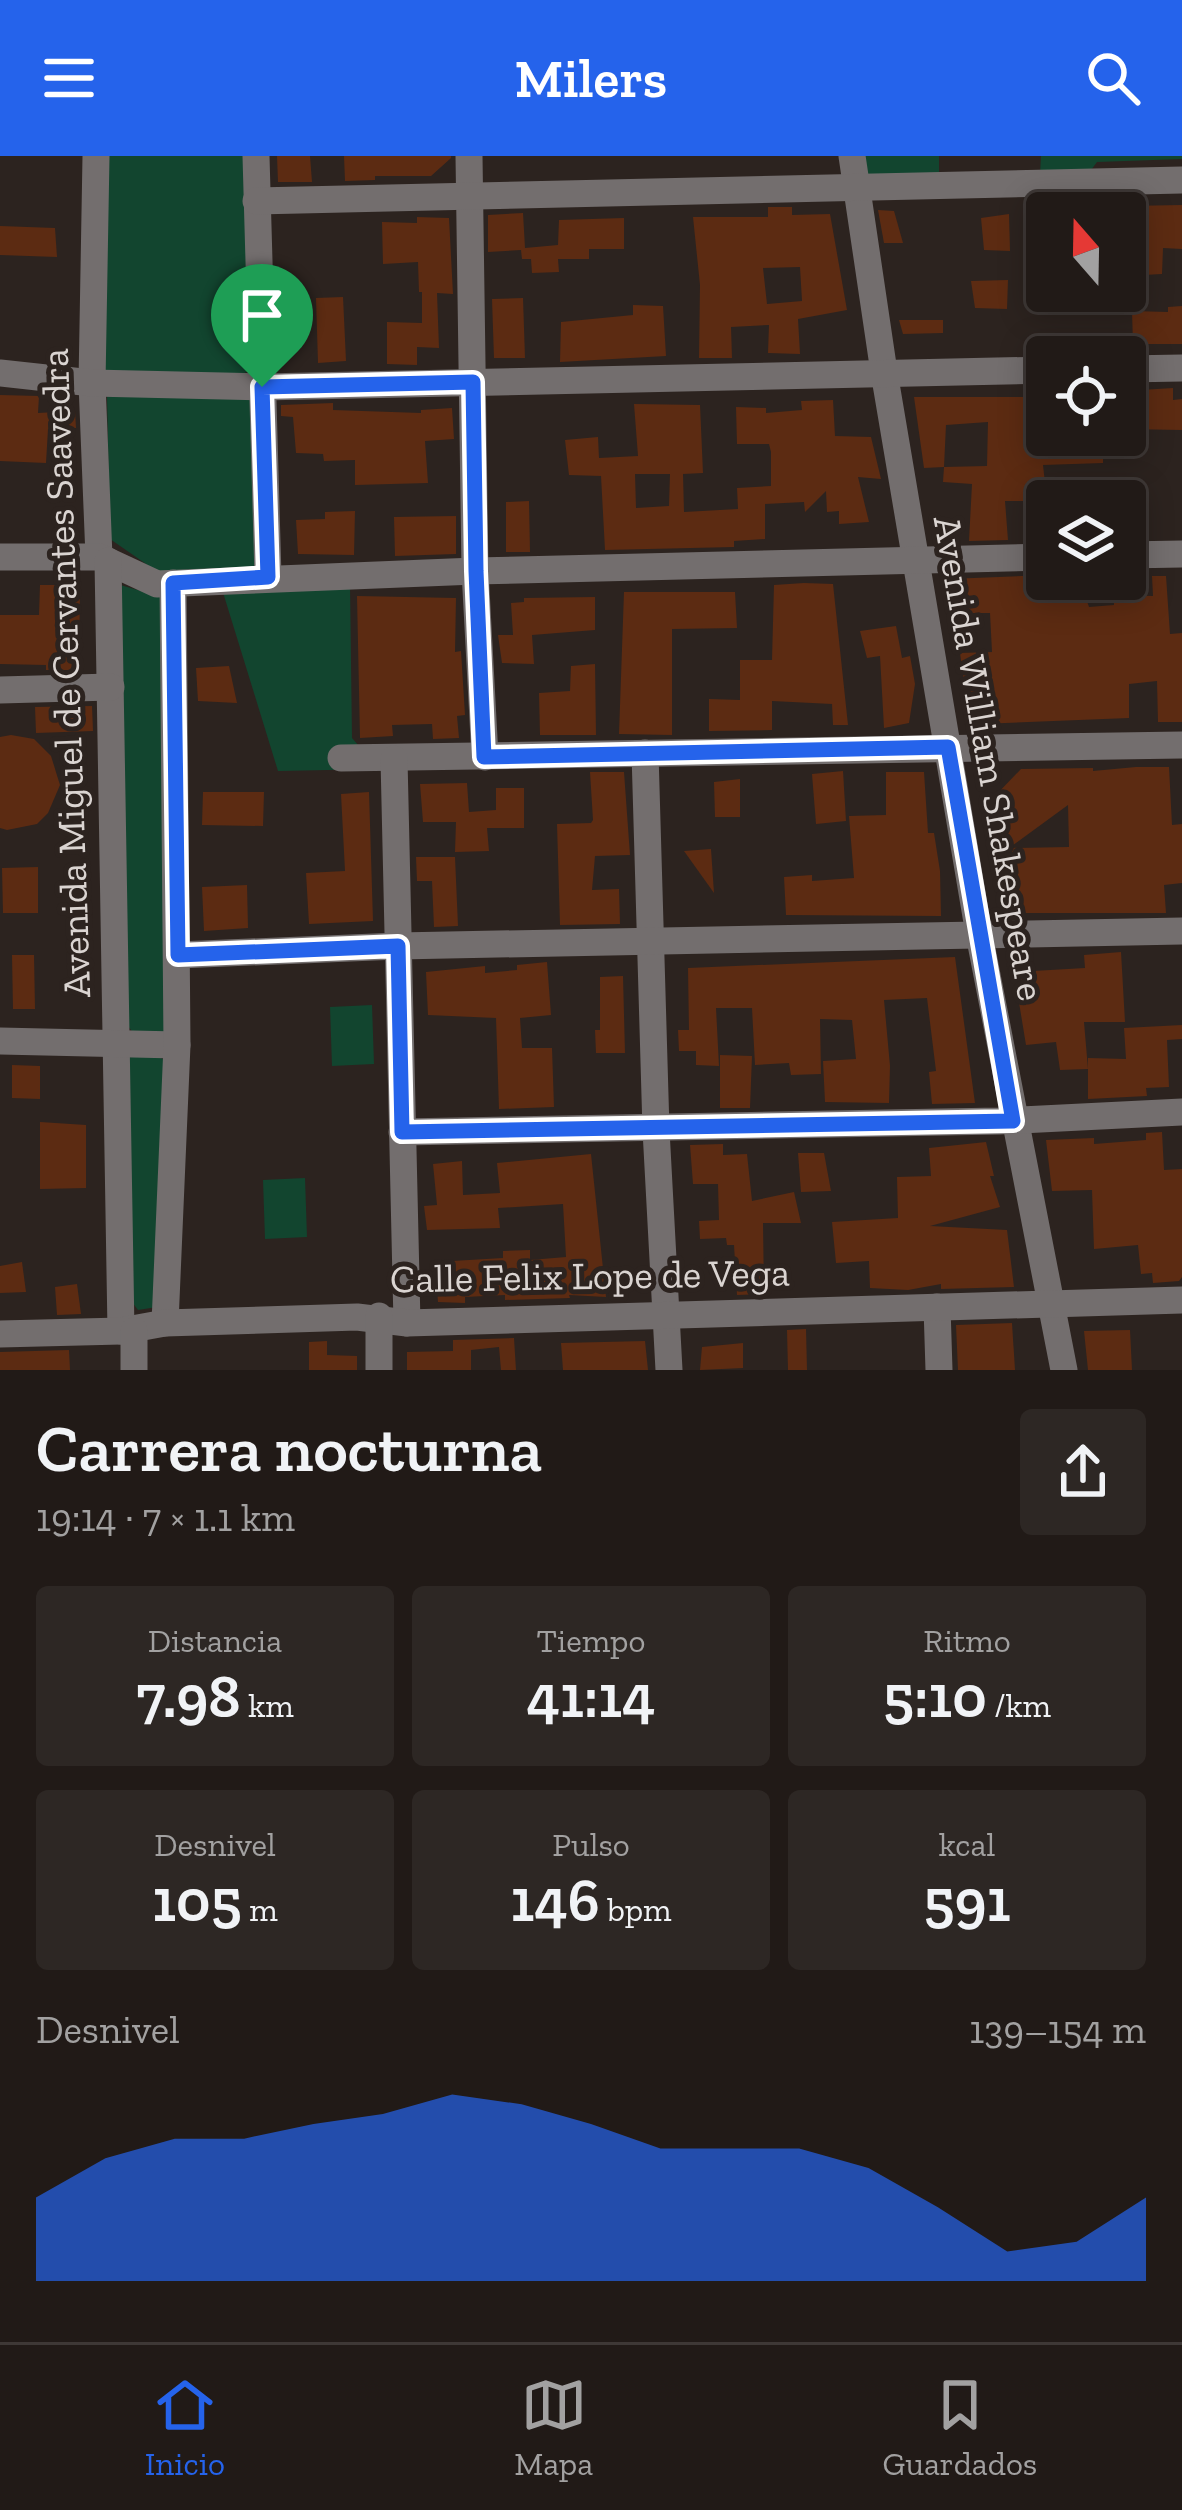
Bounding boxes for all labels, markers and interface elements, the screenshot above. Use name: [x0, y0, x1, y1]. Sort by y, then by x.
icon: menu: [36, 45, 102, 111]
icon: search: [1080, 45, 1146, 111]
text: Milers: [515, 46, 667, 111]
north arrow: [1026, 192, 1146, 312]
map controls: [1026, 192, 1146, 600]
pin: [211, 264, 313, 387]
icon: arrive: [229, 282, 295, 348]
button: locate: [1026, 336, 1146, 456]
street label: Avenida Miguel de Cervantes Saavedra: [31, 347, 100, 998]
button: layers: [1026, 480, 1146, 600]
street label: Avenida William Shakespeare: [924, 512, 1055, 1004]
street label: Calle Felix Lope de Vega: [390, 1249, 790, 1302]
text: Carrera nocturna: [36, 1409, 542, 1488]
button: share: [1020, 1409, 1146, 1535]
text: 19:14 · 7 × 1.1 km: [36, 1494, 295, 1541]
text: Distancia: [148, 1621, 282, 1660]
text: Tiempo: [537, 1621, 645, 1660]
text: Ritmo: [923, 1621, 1011, 1660]
text: 7.98: [136, 1660, 241, 1732]
text: 41:14: [527, 1660, 655, 1732]
text: 5:10: [883, 1660, 987, 1732]
text: km: [241, 1686, 294, 1725]
text: /km: [987, 1686, 1051, 1725]
text: Desnivel: [154, 1825, 276, 1864]
text: Pulso: [552, 1825, 630, 1864]
text: kcal: [939, 1825, 995, 1864]
text: 105: [152, 1864, 242, 1936]
text: 146: [510, 1864, 600, 1936]
text: 591: [924, 1864, 1010, 1936]
text: m: [242, 1890, 278, 1929]
text: bpm: [600, 1890, 672, 1929]
text: Desnivel: [36, 2006, 180, 2053]
text: 139–154 m: [969, 2006, 1146, 2053]
tab: Inicio: [145, 2372, 225, 2483]
tab: Mapa: [514, 2372, 593, 2483]
tab: Guardados: [883, 2372, 1037, 2483]

